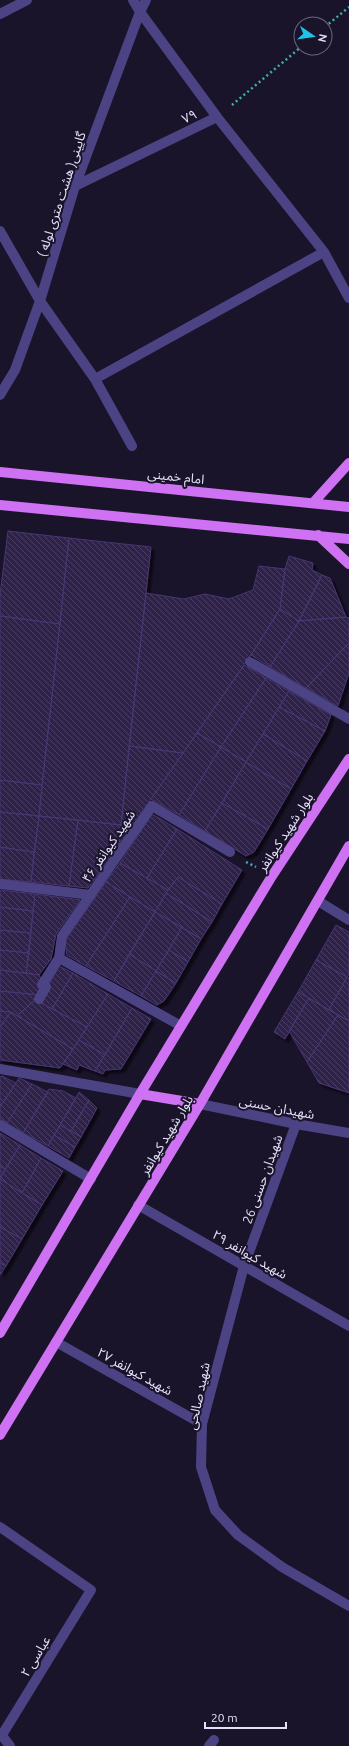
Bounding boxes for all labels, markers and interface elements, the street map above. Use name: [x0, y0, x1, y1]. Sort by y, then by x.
north arrow: [293, 16, 333, 56]
text: N: [316, 33, 330, 44]
street label: ۷۹: [179, 106, 199, 126]
street label: گایینی( هشت متری لوله ): [34, 129, 90, 259]
street label: امام خمینی: [147, 466, 205, 489]
street label: بلوار شهید کیوانفر: [254, 790, 317, 876]
street label: شهید کیوانفر ۴۶: [79, 807, 139, 886]
street label: بلوار شهید کیوانفر: [136, 1093, 197, 1179]
street label: شهیدان حسنی: [238, 1093, 316, 1123]
street label: شهیدان حسنی 26: [239, 1132, 287, 1226]
street label: شهید کیوانفر ۲۹: [209, 1227, 290, 1283]
street label: شهید کیوانفر ۲۷: [94, 1345, 175, 1399]
street label: شهید صالحی: [184, 1361, 214, 1431]
street label: عباسی ۲: [17, 1633, 55, 1680]
scale bar: [205, 1704, 286, 1730]
text: 20 m: [211, 1711, 238, 1724]

